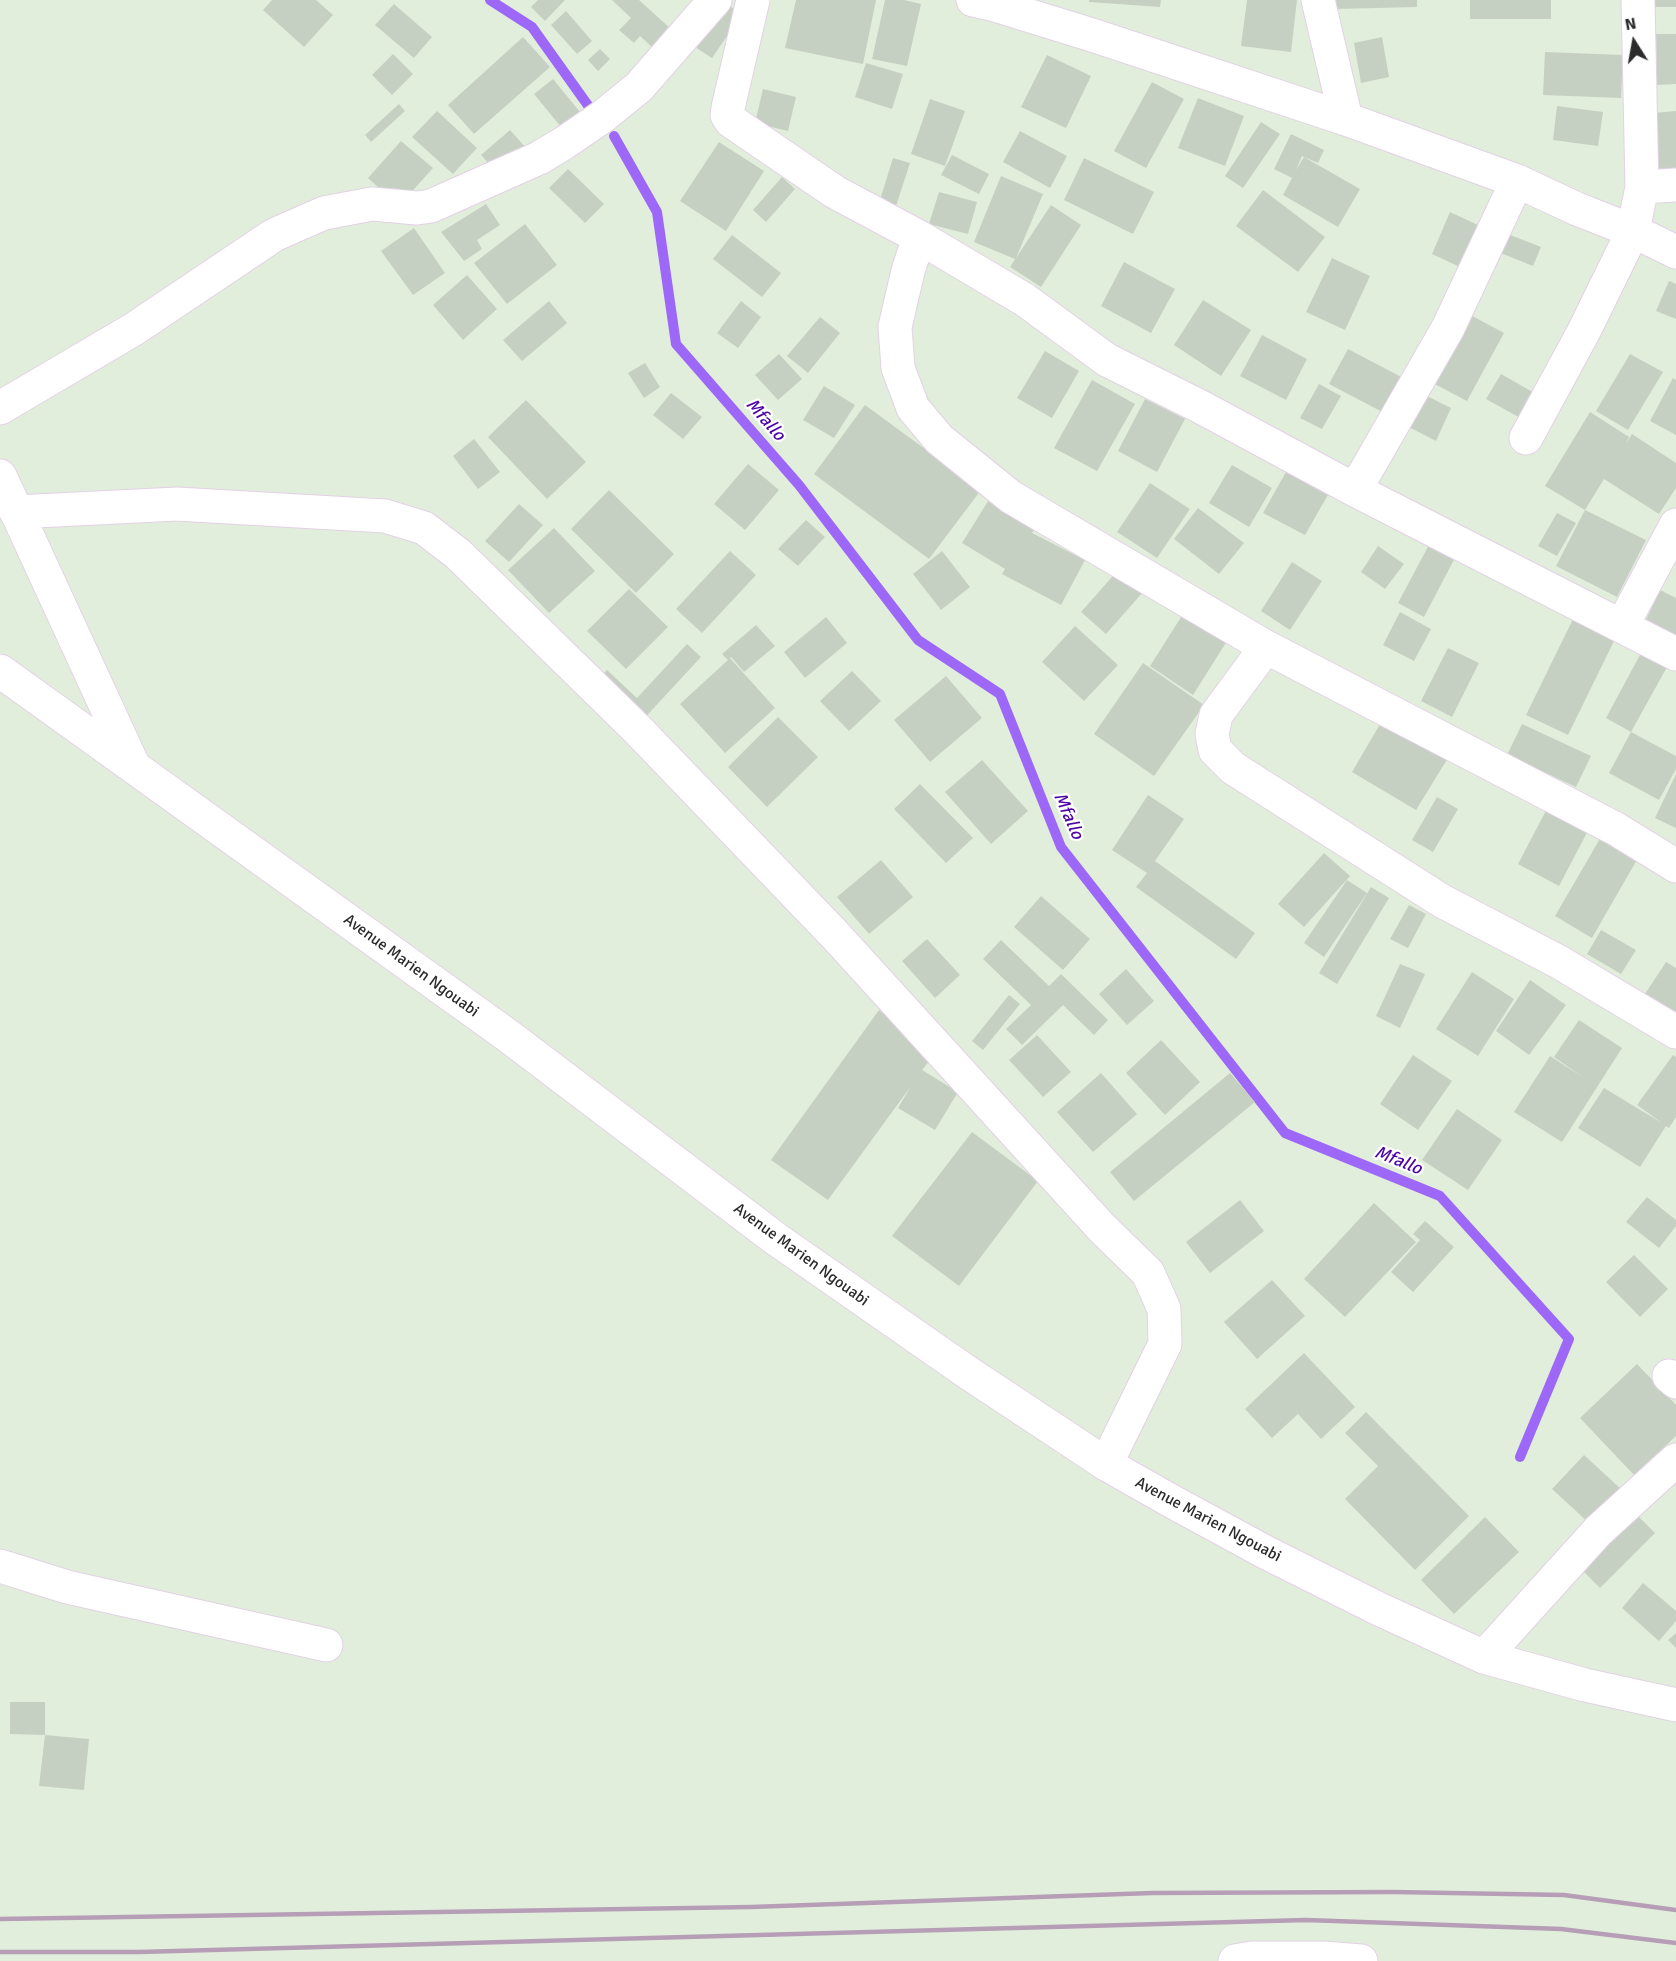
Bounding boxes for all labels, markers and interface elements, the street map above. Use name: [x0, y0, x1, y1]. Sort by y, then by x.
north arrow: [1604, 12, 1664, 72]
text: N: [1623, 13, 1638, 35]
water label: Mfallo: [741, 394, 789, 446]
water label: Mfallo: [1048, 789, 1088, 843]
street label: Avenue Marien Ngouabi: [340, 910, 482, 1022]
water label: Mfallo: [1371, 1142, 1425, 1180]
street label: Avenue Marien Ngouabi: [730, 1199, 872, 1311]
street label: Avenue Marien Ngouabi: [1132, 1473, 1284, 1567]

